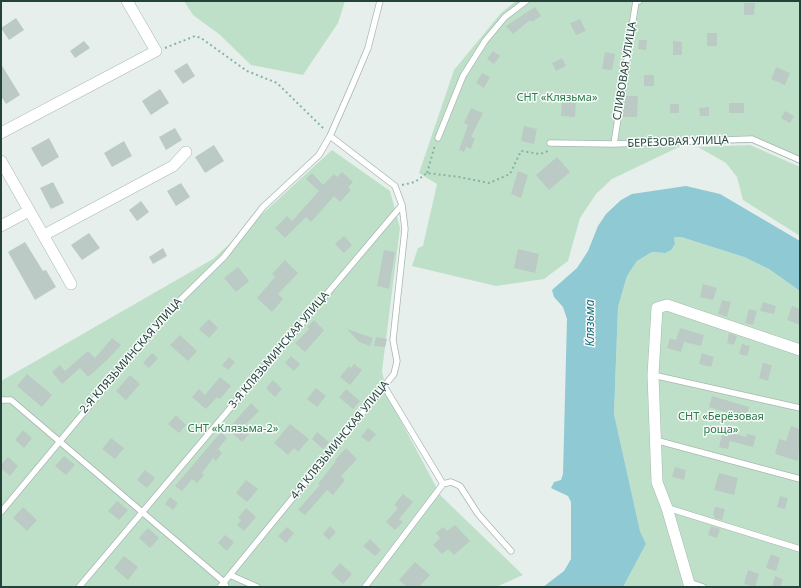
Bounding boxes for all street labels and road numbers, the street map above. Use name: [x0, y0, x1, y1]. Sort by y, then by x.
street label: СЛИВОВАЯ УЛИЦА: [611, 21, 639, 121]
street label: БЕРЁЗОВАЯ УЛИЦА: [627, 134, 729, 150]
street label: 3-Я КЛЯЗЬМИНСКАЯ УЛИЦА: [226, 289, 332, 411]
street label: 2-Я КЛЯЗЬМИНСКАЯ УЛИЦА: [77, 296, 185, 416]
street label: 4-Я КЛЯЗЬМИНСКАЯ УЛИЦА: [288, 378, 392, 502]

